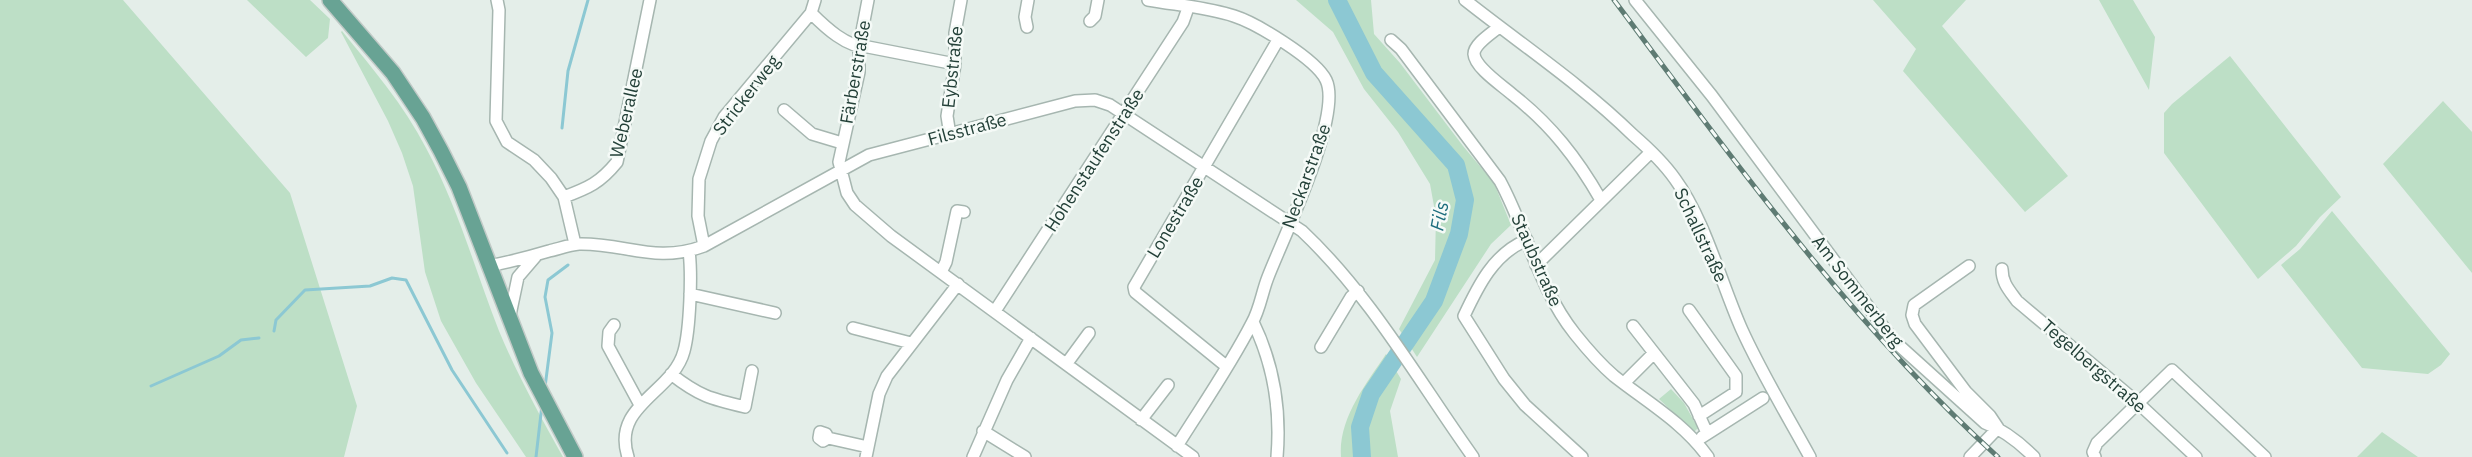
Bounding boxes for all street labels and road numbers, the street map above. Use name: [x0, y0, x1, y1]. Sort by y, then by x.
street label: Färberstraße: [835, 18, 875, 126]
street label: Eybstraße: [936, 25, 968, 109]
street label: Strickerweg: [707, 50, 785, 140]
street label: Weberallee: [604, 66, 648, 160]
street label: Hohenstaufenstraße: [1039, 84, 1149, 236]
street label: Filsstraße: [925, 107, 1009, 151]
street label: Neckarstraße: [1276, 120, 1336, 232]
street label: Lonestraße: [1142, 172, 1208, 262]
street label: Schallstraße: [1669, 184, 1733, 286]
street label: Staubstraße: [1506, 210, 1568, 310]
street label: Am Sommerberg: [1807, 230, 1909, 352]
street label: Tegelbergstraße: [2037, 314, 2151, 418]

